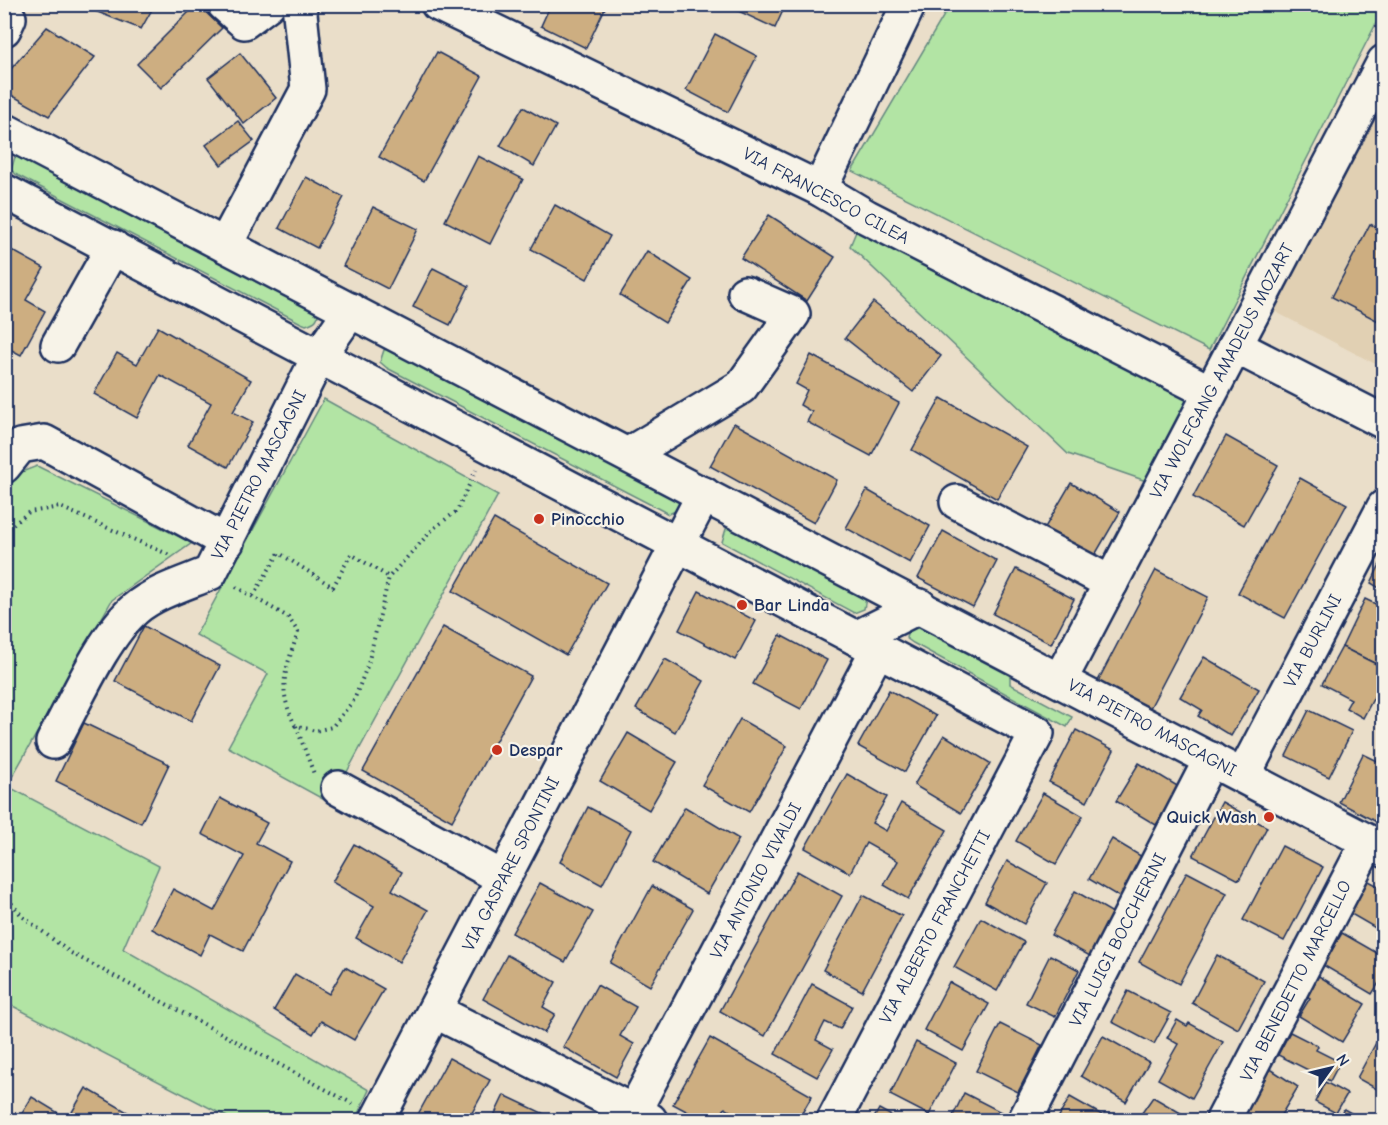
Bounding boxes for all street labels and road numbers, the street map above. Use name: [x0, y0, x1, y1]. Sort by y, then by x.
street label: VIA FRANCESCO CILEA: [739, 143, 913, 249]
street label: VIA WOLFGANG AMADEUS MOZART: [1146, 239, 1299, 502]
street label: VIA PIETRO MASCAGNI: [207, 387, 311, 563]
street label: VIA BURLINI: [1280, 591, 1346, 691]
street label: VIA PIETRO MASCAGNI: [1064, 675, 1240, 781]
street label: VIA GASPARE SPONTINI: [458, 773, 564, 955]
street label: VIA ANTONIO VIVALDI: [706, 799, 806, 963]
street label: VIA ALBERTO FRANCHETTI: [875, 827, 995, 1027]
street label: VIA LUIGI BOCCHERINI: [1065, 850, 1171, 1030]
street label: VIA BENEDETTO MARCELLO: [1236, 877, 1356, 1085]

